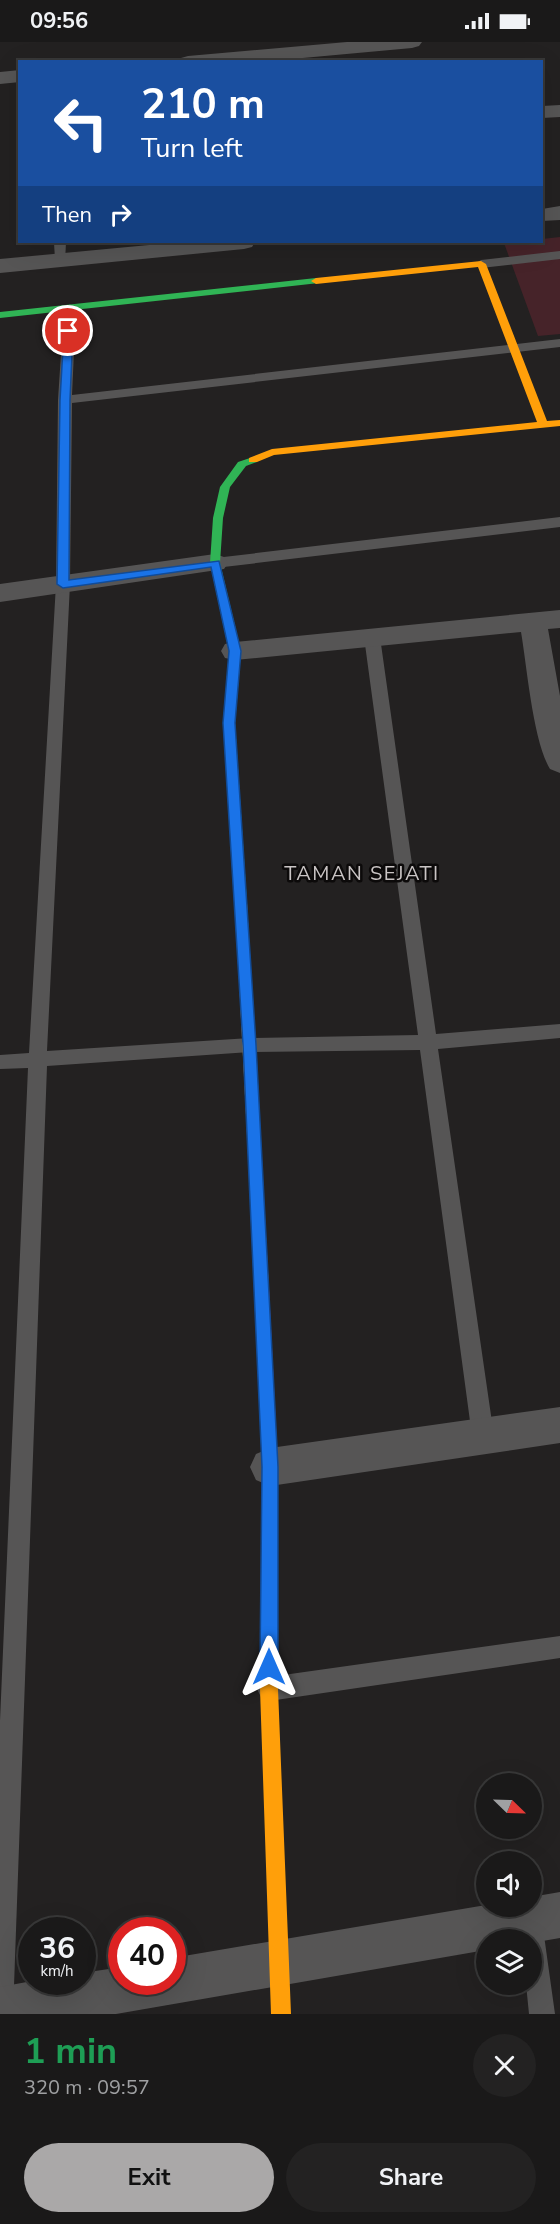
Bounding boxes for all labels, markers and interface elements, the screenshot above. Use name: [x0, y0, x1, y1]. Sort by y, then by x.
text: 09:56: [30, 6, 88, 36]
text: 210 m: [141, 76, 265, 133]
icon: left: [42, 84, 120, 162]
text: Turn left: [141, 130, 242, 167]
icon: right: [104, 198, 137, 231]
text: Then: [42, 200, 92, 230]
pin: [42, 305, 93, 356]
icon: arrive: [51, 314, 84, 347]
district label: TAMAN SEJATI: [284, 860, 440, 887]
position arrow: [237, 1635, 301, 1699]
north arrow: [476, 1773, 542, 1839]
map controls: [476, 1773, 542, 1995]
button: sound: [476, 1851, 542, 1917]
speed limit sign: 40: [108, 1917, 186, 1995]
text: 36: [39, 1928, 75, 1969]
button: layers: [476, 1929, 542, 1995]
text: km/h: [40, 1961, 74, 1981]
text: 1 min: [24, 2027, 117, 2076]
button: close: [473, 2034, 536, 2097]
text: 320 m · 09:57: [24, 2074, 150, 2101]
button: Exit: [24, 2143, 274, 2212]
button: Share: [286, 2143, 536, 2212]

